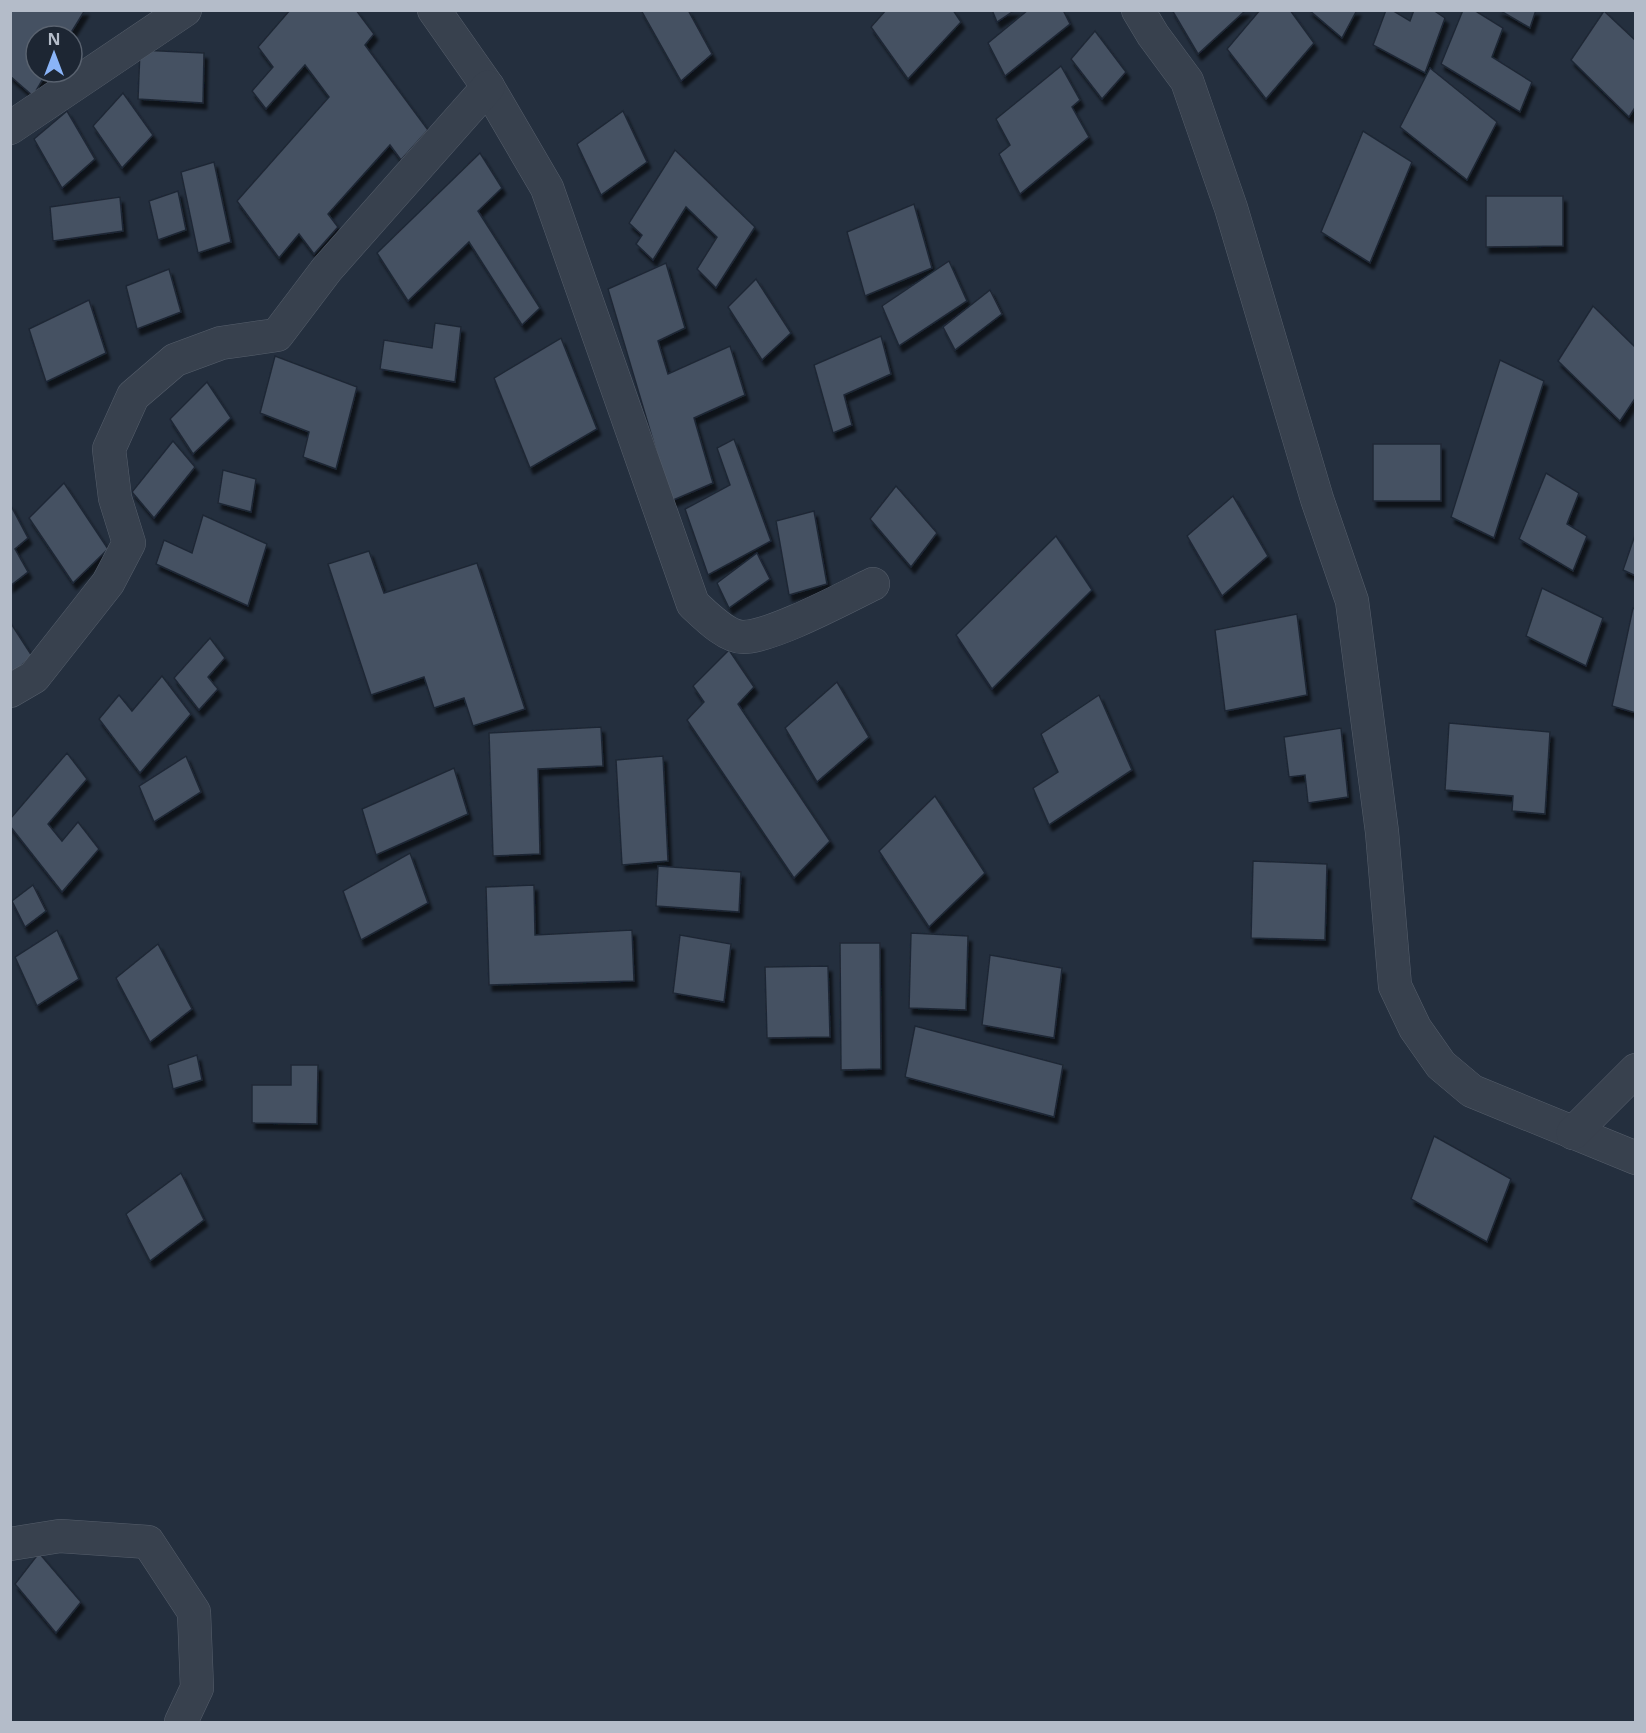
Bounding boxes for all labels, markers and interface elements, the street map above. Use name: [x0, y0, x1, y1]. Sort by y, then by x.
north arrow: [24, 24, 84, 84]
text: N: [47, 28, 61, 50]

